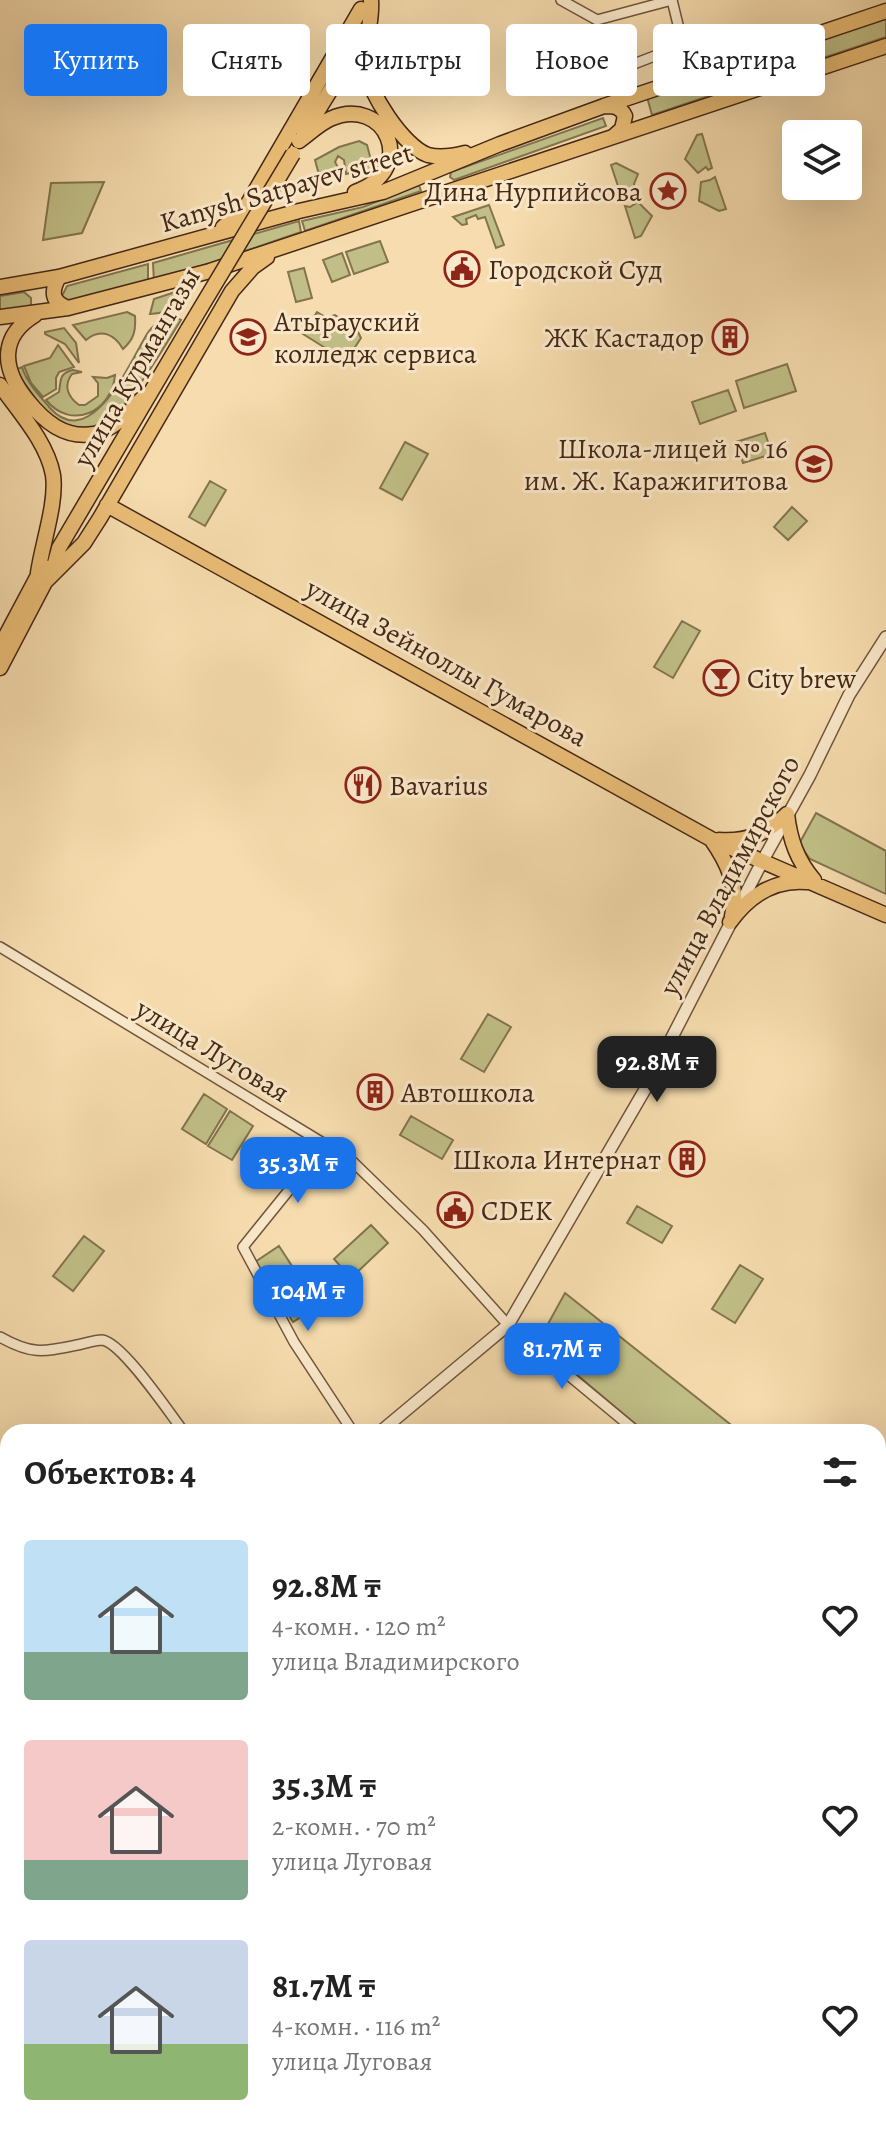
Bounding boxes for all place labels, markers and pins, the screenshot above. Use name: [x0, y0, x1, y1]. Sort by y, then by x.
place icon: Дина Нурпийсова: [649, 172, 687, 210]
place label: Дина Нурпийсова: [424, 173, 642, 211]
public building icon: Городской Суд: [443, 250, 481, 288]
place label: Городской Суд: [488, 251, 663, 289]
place label: Атырауский колледж сервиса: [273, 303, 477, 373]
school or university icon: Атырауский колледж сервиса: [229, 318, 267, 356]
building icon: ЖК Кастадор: [711, 318, 749, 356]
place label: ЖК Кастадор: [544, 319, 704, 357]
place label: Школа-лицей № 16 им. Ж. Каражигитова: [524, 430, 788, 500]
school or university icon: Школа-лицей № 16 им. Ж. Каражигитова: [795, 445, 833, 483]
bar icon: City brew: [702, 659, 740, 697]
place label: City brew: [747, 660, 856, 698]
restaurant icon: Bavarius: [344, 766, 382, 804]
place label: Bavarius: [389, 767, 488, 805]
pin: 92.8M ₸: [583, 1036, 731, 1104]
building icon: Автошкола: [356, 1073, 394, 1111]
place label: Автошкола: [400, 1074, 535, 1112]
pin: 35.3M ₸: [224, 1137, 372, 1205]
building icon: Школа Интернат: [668, 1140, 706, 1178]
place label: Школа Интернат: [452, 1141, 661, 1179]
public building icon: CDEK: [436, 1191, 474, 1229]
place label: CDEK: [481, 1192, 553, 1230]
pin: 104M ₸: [243, 1265, 373, 1333]
pin: 81.7M ₸: [488, 1323, 636, 1391]

